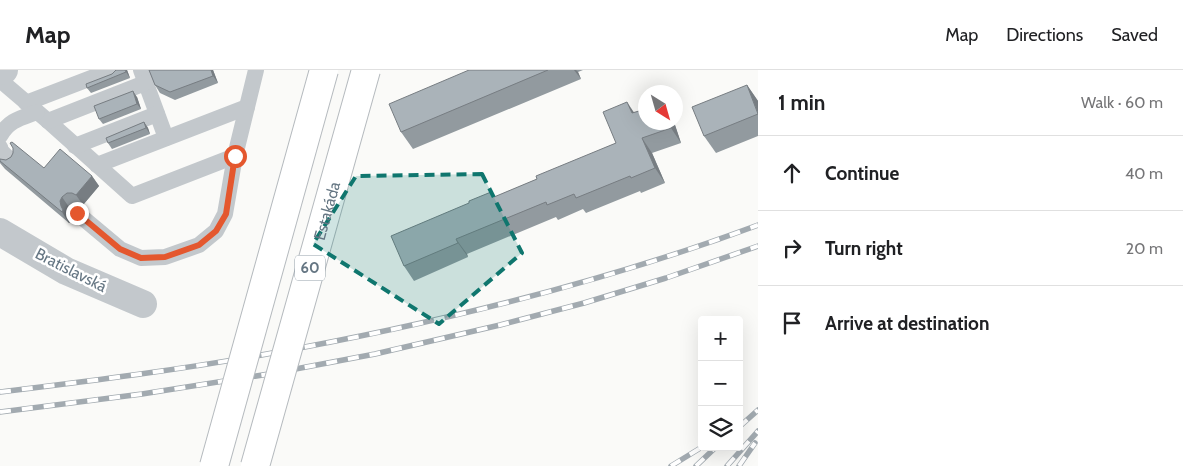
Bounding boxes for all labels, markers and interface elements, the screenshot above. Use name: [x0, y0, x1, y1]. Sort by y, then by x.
text: Map: [25, 20, 71, 49]
text: Map: [945, 24, 978, 46]
text: Directions: [1006, 24, 1083, 46]
text: Saved: [1111, 24, 1158, 46]
north arrow: [638, 85, 683, 130]
text: 1 min: [778, 90, 825, 115]
text: Walk · 60 m: [1081, 93, 1163, 112]
route start: [224, 145, 247, 168]
icon: ahead: [778, 159, 806, 187]
text: Continue: [825, 162, 899, 185]
text: 40 m: [1125, 164, 1163, 183]
street label: Estakáda: [309, 179, 344, 242]
route end: [66, 202, 89, 225]
icon: right: [778, 234, 806, 262]
text: Turn right: [825, 237, 903, 260]
text: 20 m: [1126, 239, 1163, 258]
street label: Bratislavská: [32, 244, 110, 296]
road number: 60: [295, 256, 325, 280]
icon: arrive: [778, 309, 806, 337]
text: Arrive at destination: [825, 312, 989, 335]
map controls: [698, 316, 743, 451]
button: +: [698, 316, 743, 361]
button: −: [698, 361, 743, 406]
button: layers: [698, 406, 743, 451]

